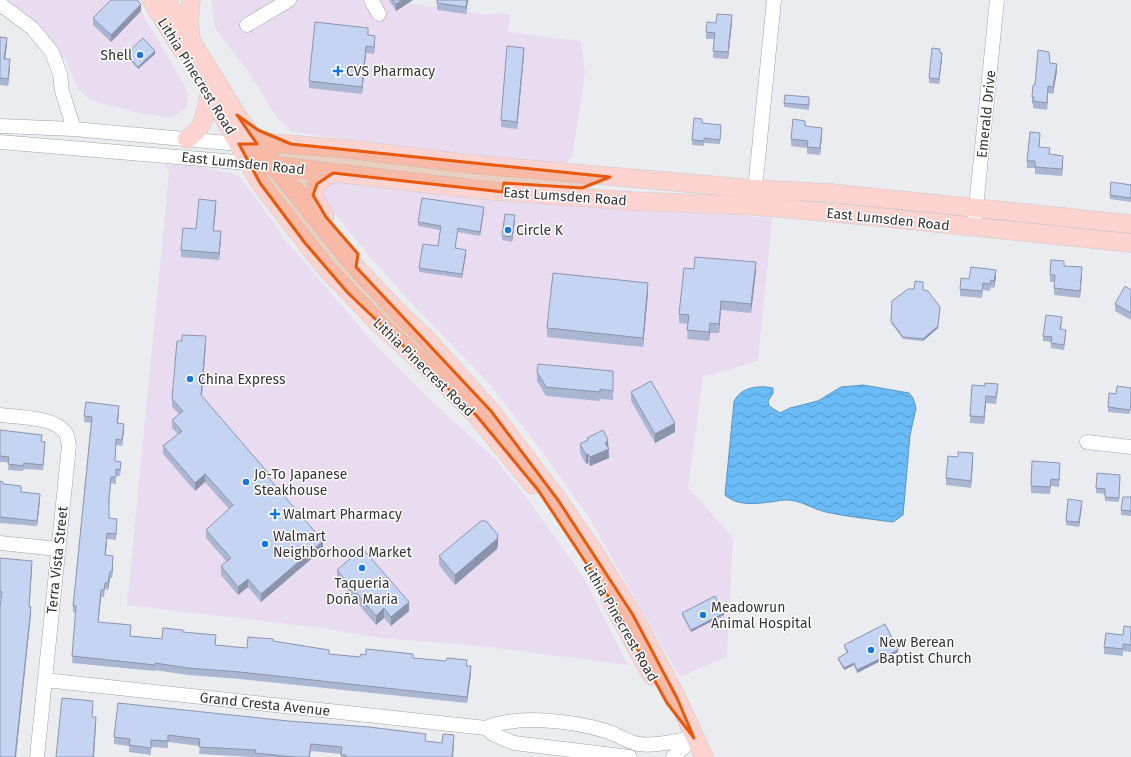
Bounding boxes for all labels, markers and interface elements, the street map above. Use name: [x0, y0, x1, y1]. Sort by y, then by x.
street label: Lithia Pinecrest Road: [154, 15, 239, 138]
place label: Shell: [100, 47, 132, 64]
marker: Shell: [135, 50, 145, 60]
place label: CVS Pharmacy: [346, 63, 435, 80]
marker: CVS Pharmacy: [333, 66, 343, 76]
street label: Emerald Drive: [973, 69, 1000, 159]
street label: East Lumsden Road: [181, 149, 305, 178]
street label: East Lumsden Road: [503, 184, 627, 209]
street label: East Lumsden Road: [826, 205, 950, 234]
place label: Circle K: [516, 222, 564, 239]
marker: Circle K: [503, 225, 513, 235]
street label: Lithia Pinecrest Road: [369, 315, 478, 420]
place label: China Express: [198, 371, 286, 388]
marker: China Express: [185, 374, 195, 384]
place label: Jo-To Japanese Steakhouse: [254, 466, 347, 499]
marker: Jo-To Japanese Steakhouse: [241, 477, 251, 487]
street label: Terra Vista Street: [43, 504, 72, 615]
place label: Walmart Pharmacy: [283, 506, 402, 523]
marker: Walmart Pharmacy: [270, 509, 280, 519]
place label: Walmart Neighborhood Market: [273, 528, 413, 561]
marker: Walmart Neighborhood Market: [260, 539, 270, 549]
street label: Lithia Pinecrest Road: [580, 560, 661, 685]
marker: Taqueria Doña Maria: [357, 563, 367, 573]
place label: Taqueria Doña Maria: [326, 575, 398, 608]
place label: Meadowrun Animal Hospital: [711, 599, 812, 632]
marker: Meadowrun Animal Hospital: [698, 610, 708, 620]
place label: New Berean Baptist Church: [879, 634, 972, 667]
marker: New Berean Baptist Church: [866, 645, 876, 655]
street label: Grand Cresta Avenue: [199, 689, 331, 720]

